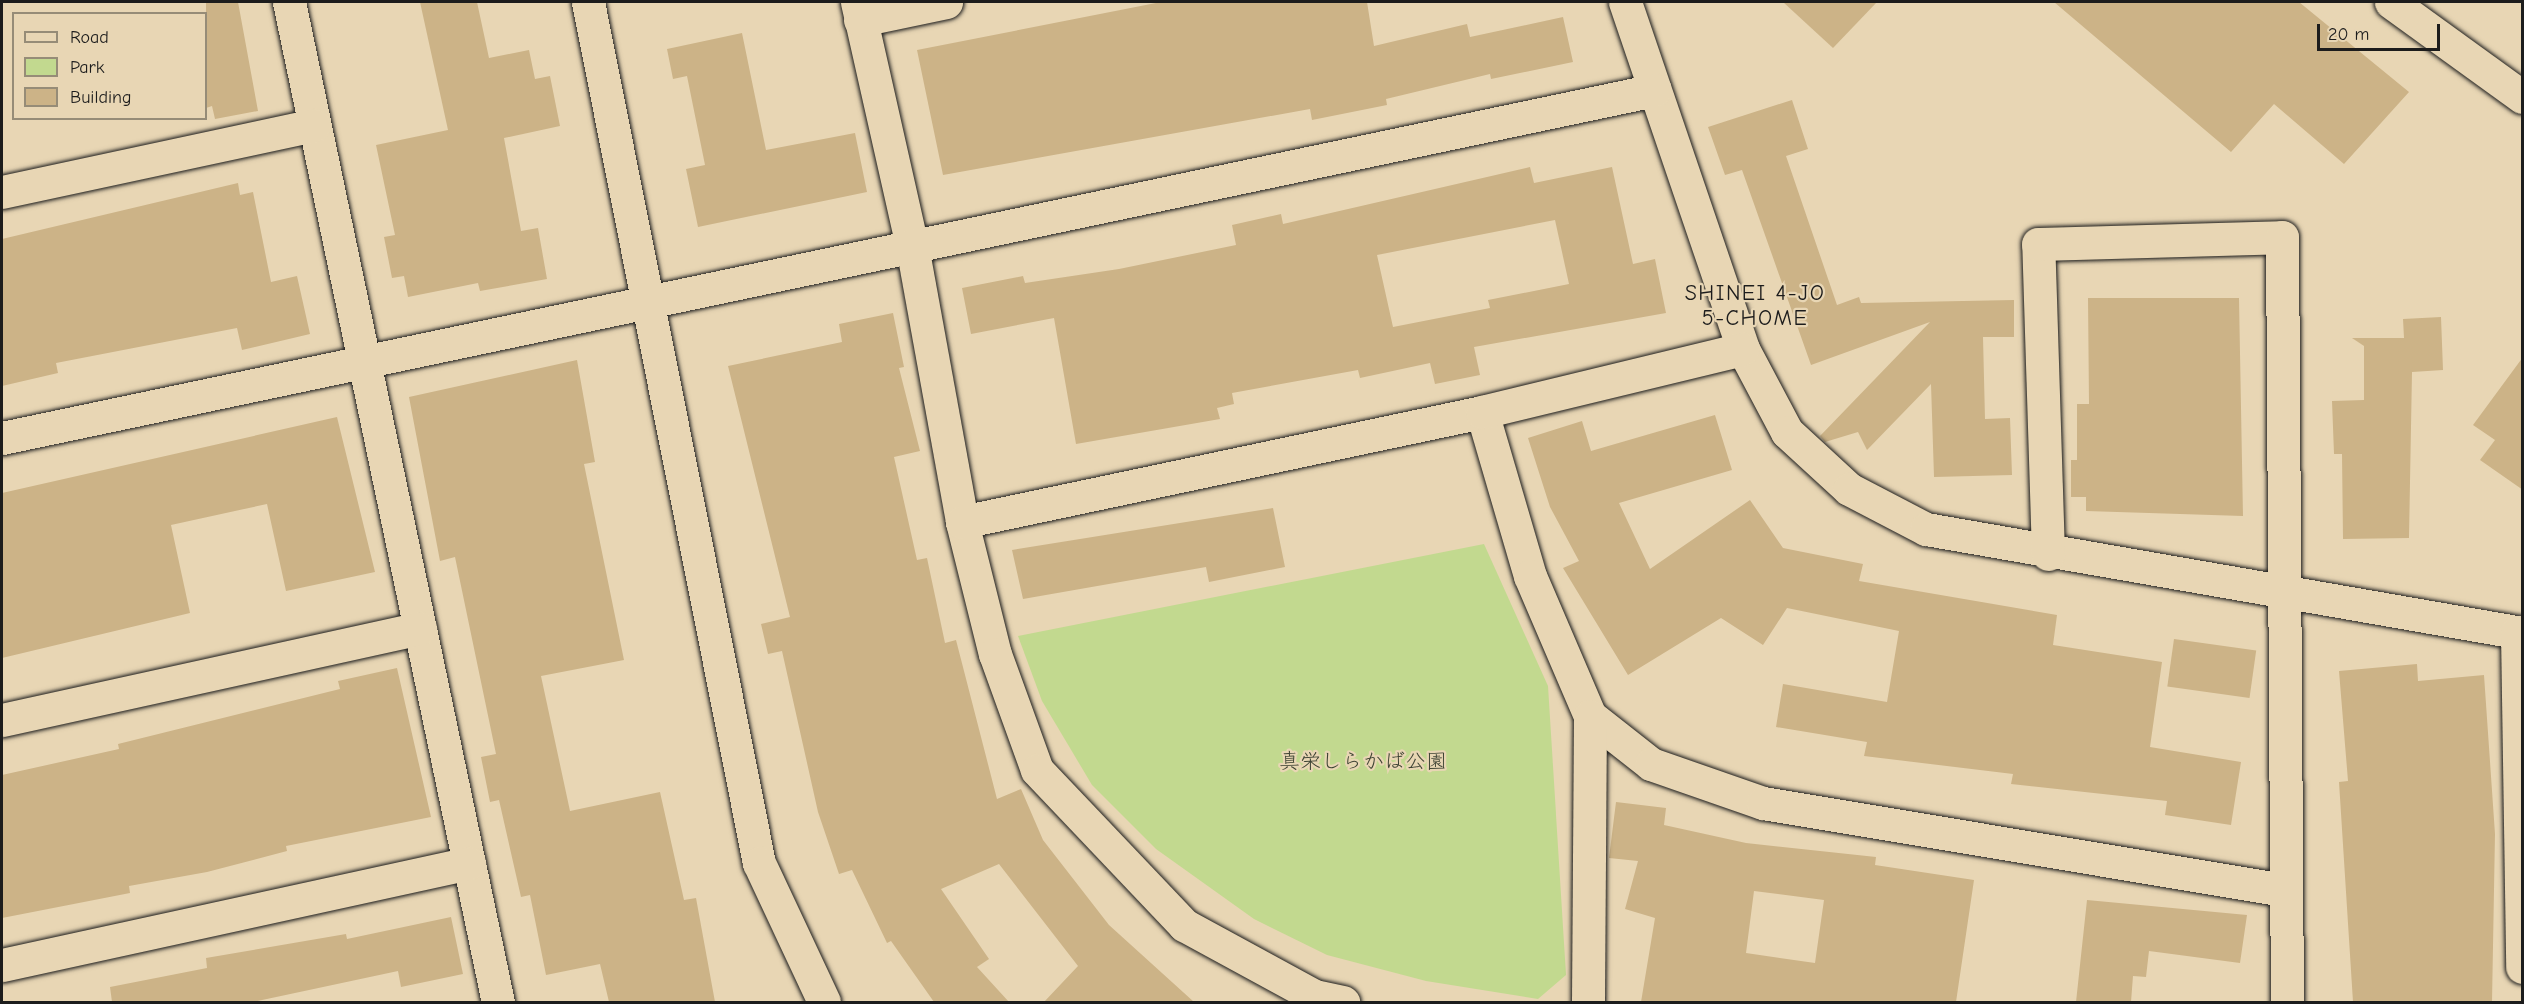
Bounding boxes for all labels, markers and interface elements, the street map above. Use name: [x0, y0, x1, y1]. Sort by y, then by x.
legend: [12, 12, 207, 120]
scale bar: [2320, 12, 2443, 50]
text: 20 m: [2328, 24, 2369, 45]
text: Road: [70, 27, 109, 48]
text: Park: [70, 57, 104, 78]
text: Building: [70, 87, 132, 108]
district label: SHINEI 4-JO 5-CHOME: [1685, 280, 1825, 332]
park label: 真栄しらかば公園: [1279, 748, 1447, 774]

